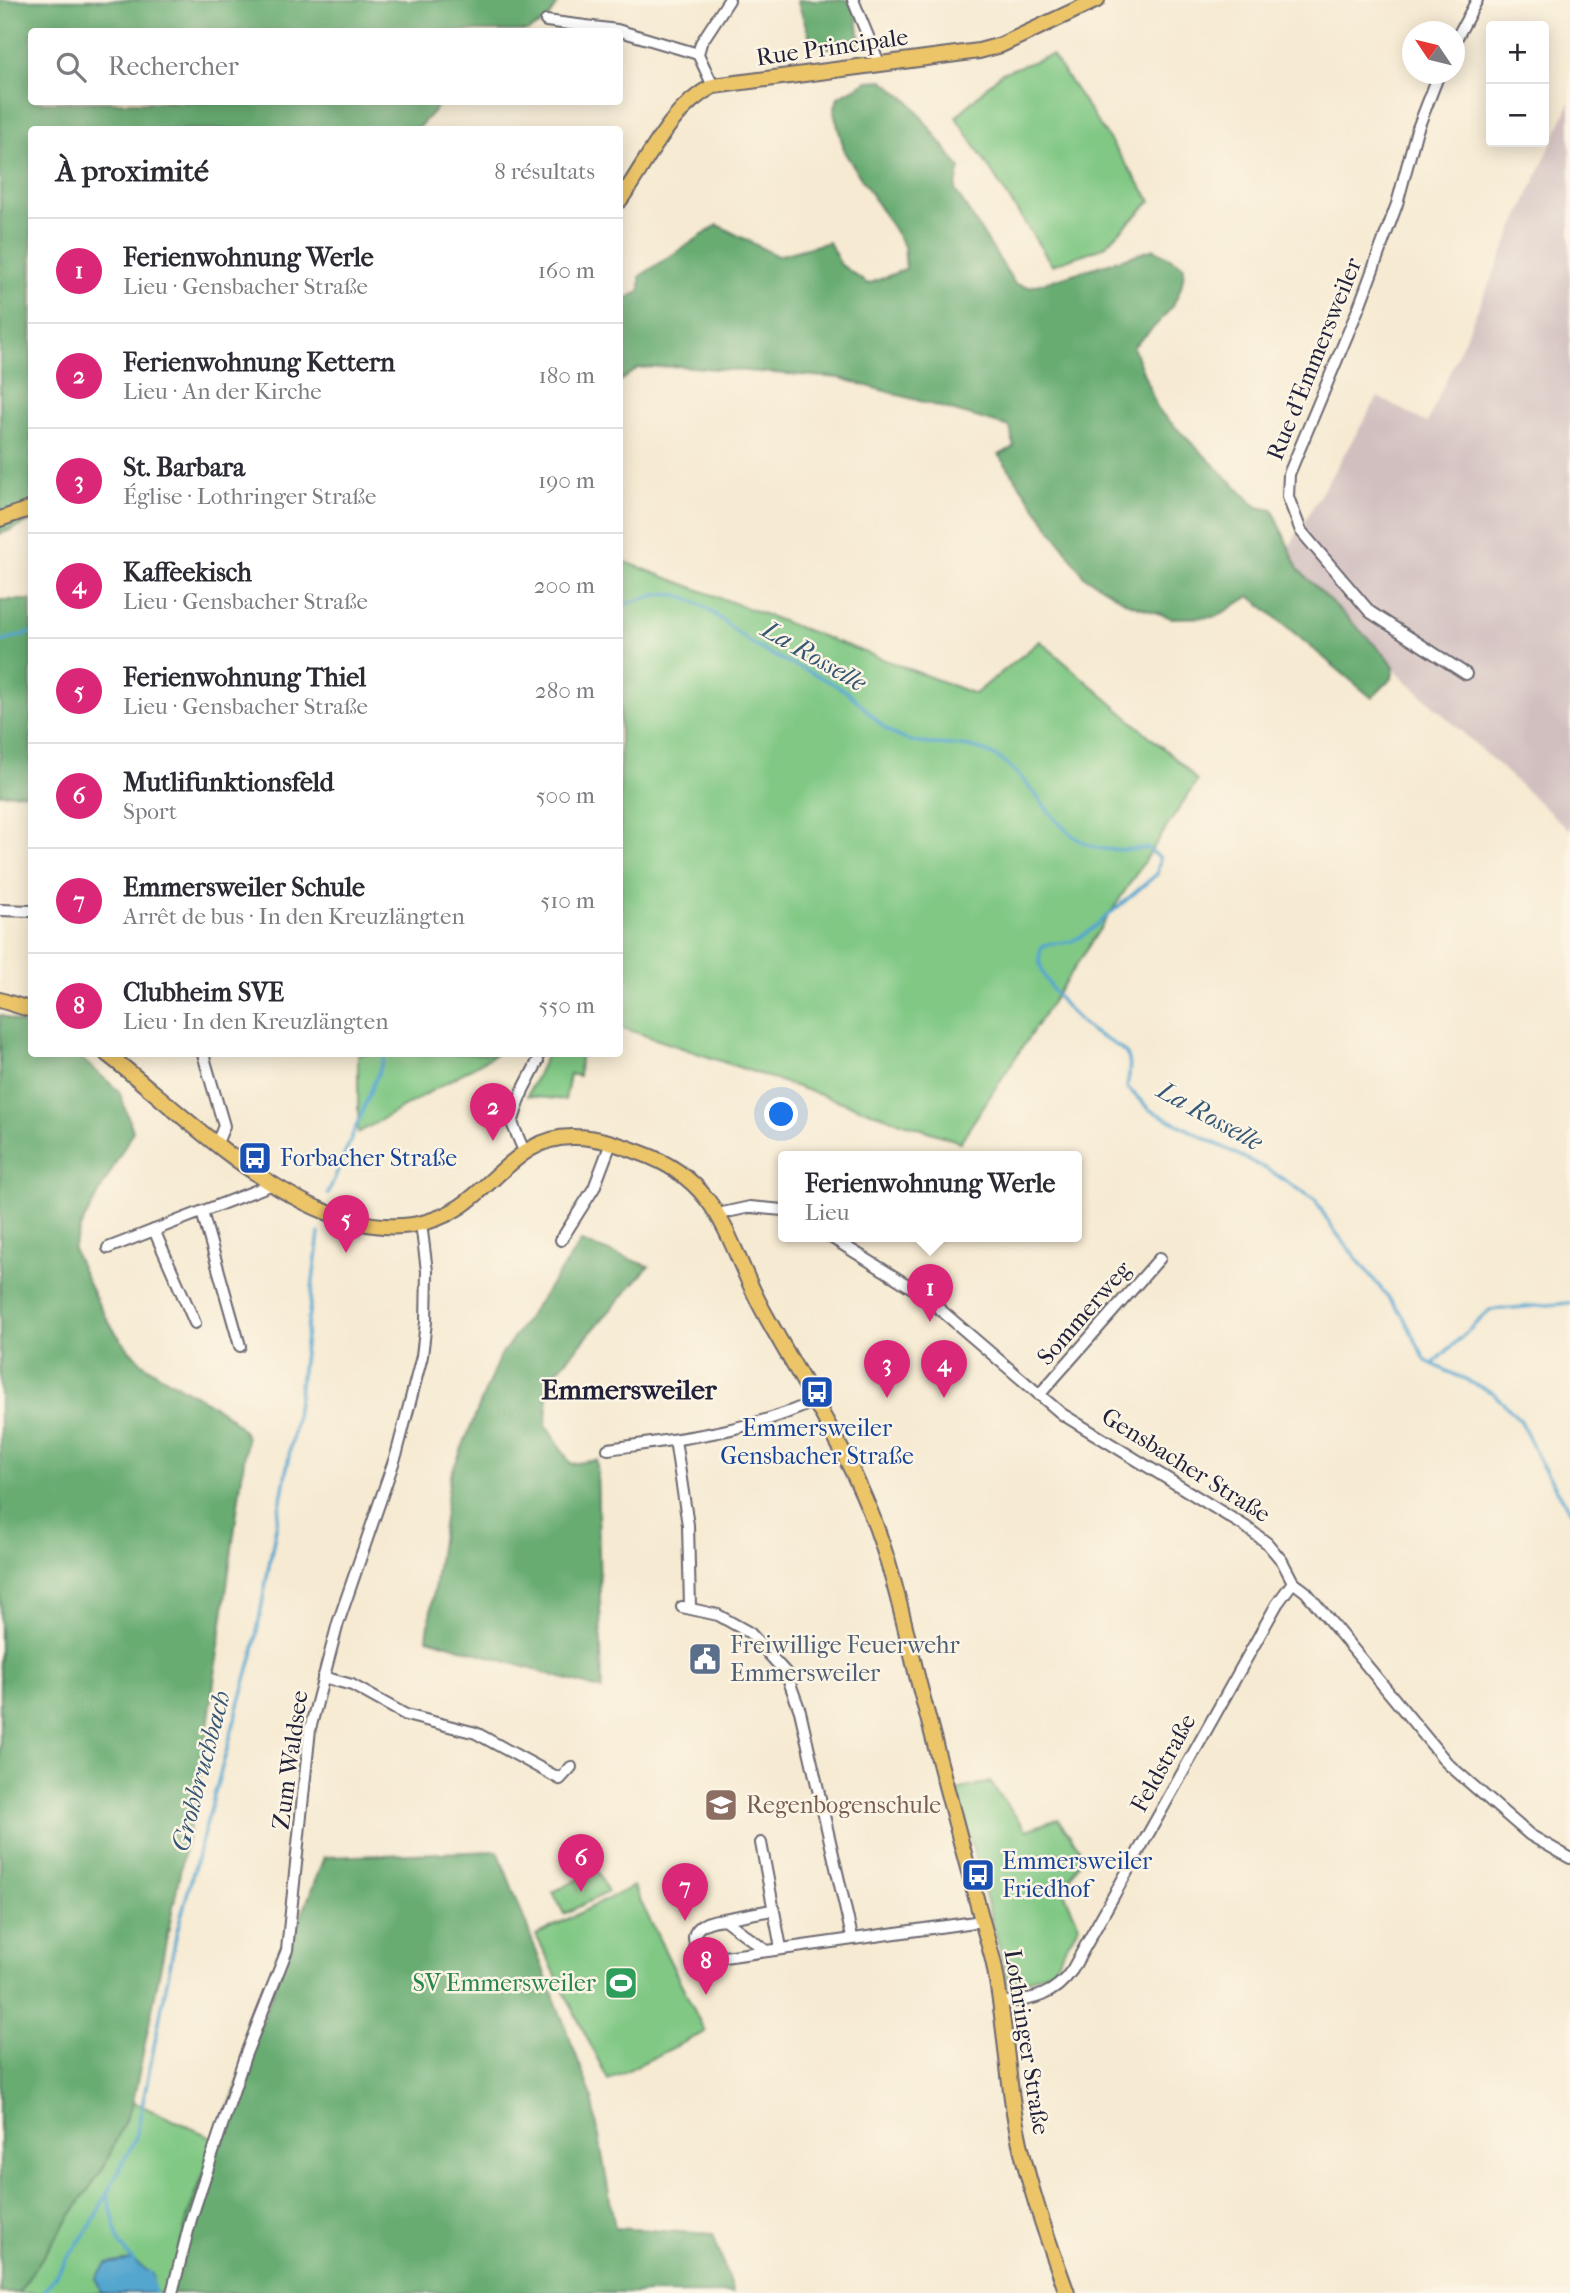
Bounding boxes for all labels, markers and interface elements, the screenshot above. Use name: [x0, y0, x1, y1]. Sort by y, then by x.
north arrow: [1402, 21, 1465, 84]
map controls: [1486, 21, 1549, 147]
button: +: [1486, 21, 1549, 84]
street label: Rue Principale: [754, 22, 910, 72]
search box: [28, 28, 623, 105]
icon: search: [52, 48, 90, 86]
text: Rechercher: [108, 51, 239, 82]
button: −: [1486, 84, 1549, 147]
text: À proximité: [56, 154, 209, 189]
text: 8 résultats: [494, 158, 595, 185]
text: Ferienwohnung Werle: [123, 242, 374, 273]
street label: Rue d'Emmersweiler: [1261, 253, 1368, 464]
text: 1: [75, 257, 83, 284]
text: 160 m: [538, 257, 595, 284]
text: Lieu · Gensbacher Straße: [123, 273, 368, 300]
text: Ferienwohnung Kettern: [123, 347, 395, 378]
text: 2: [73, 362, 85, 389]
text: 180 m: [538, 362, 595, 389]
text: Lieu · An der Kirche: [123, 378, 322, 405]
text: St. Barbara: [123, 452, 245, 483]
text: 3: [74, 467, 84, 494]
text: 190 m: [538, 467, 595, 494]
text: Église · Lothringer Straße: [123, 483, 376, 510]
text: Kaffeekisch: [123, 557, 252, 588]
text: 4: [72, 572, 86, 599]
text: 200 m: [534, 572, 595, 599]
text: Lieu · Gensbacher Straße: [123, 588, 368, 615]
water label: La Rosselle: [755, 613, 873, 699]
text: Ferienwohnung Thiel: [123, 662, 366, 693]
text: 5: [74, 677, 84, 704]
text: 280 m: [535, 677, 595, 704]
text: Lieu · Gensbacher Straße: [123, 693, 368, 720]
text: Mutlifunktionsfeld: [123, 767, 334, 798]
text: 6: [73, 782, 85, 809]
text: 500 m: [536, 782, 595, 809]
text: Sport: [123, 798, 177, 825]
text: Emmersweiler Schule: [123, 872, 365, 903]
text: 7: [73, 887, 85, 914]
text: 510 m: [540, 887, 595, 914]
text: Arrêt de bus · In den Kreuzlängten: [123, 903, 465, 930]
text: Clubheim SVE: [123, 977, 284, 1008]
text: 8: [73, 992, 85, 1019]
text: 550 m: [539, 992, 595, 1019]
text: Lieu · In den Kreuzlängten: [123, 1008, 389, 1035]
water label: La Rosselle: [1150, 1074, 1269, 1158]
pin: 2: [470, 1083, 516, 1141]
your location: [764, 1097, 798, 1131]
bus stop icon: Forbacher Straße: [236, 1139, 274, 1177]
place label: Forbacher Straße: [280, 1144, 457, 1172]
popup: [778, 1151, 1082, 1242]
text: Ferienwohnung Werle: [805, 1168, 1055, 1199]
pin: 5: [323, 1195, 369, 1253]
text: Lieu: [805, 1199, 850, 1226]
street label: Sommerweg: [1031, 1254, 1138, 1371]
pin: 1: [907, 1264, 953, 1322]
pin: 3: [864, 1340, 910, 1398]
pin: 4: [921, 1340, 967, 1398]
district label: Emmersweiler: [541, 1373, 718, 1406]
bus stop icon: Emmersweiler Gensbacher Straße: [798, 1373, 836, 1411]
street label: Gensbacher Straße: [1096, 1402, 1276, 1528]
place label: Emmersweiler Gensbacher Straße: [720, 1414, 914, 1470]
place label: Freiwillige Feuerwehr Emmersweiler: [730, 1631, 961, 1687]
public building icon: Freiwillige Feuerwehr Emmersweiler: [686, 1640, 724, 1678]
water label: Grohbruchbach: [165, 1687, 237, 1855]
street label: Zum Waldsee: [266, 1689, 314, 1831]
street label: Feldstraße: [1125, 1709, 1201, 1817]
school or university icon: Regenbogenschule: [702, 1786, 740, 1824]
place label: Regenbogenschule: [746, 1791, 941, 1819]
pin: 6: [558, 1834, 604, 1892]
place label: Emmersweiler Friedhof: [1002, 1847, 1153, 1903]
bus stop icon: Emmersweiler Friedhof: [959, 1856, 997, 1894]
pin: 7: [662, 1863, 708, 1921]
pin: 8: [683, 1937, 729, 1995]
street label: Lothringer Straße: [999, 1947, 1055, 2137]
sports icon: SV Emmersweiler: [602, 1964, 640, 2002]
place label: SV Emmersweiler: [413, 1969, 597, 1997]

